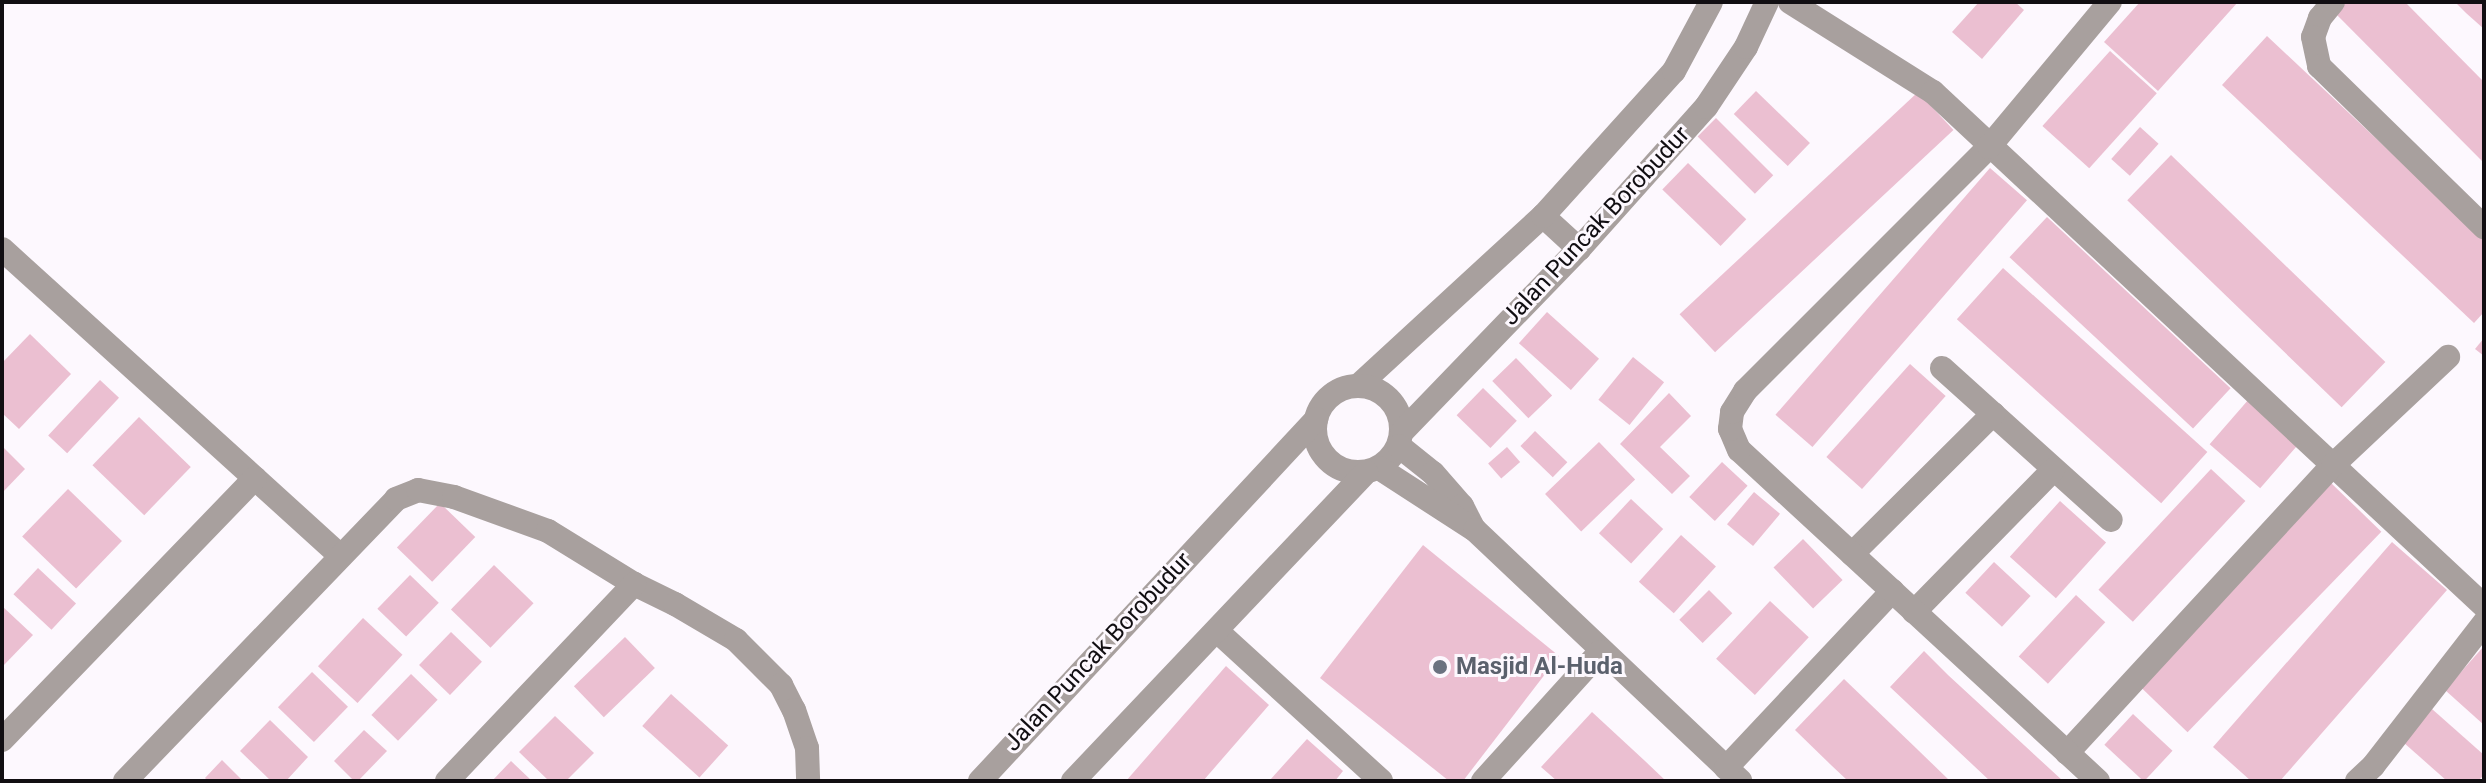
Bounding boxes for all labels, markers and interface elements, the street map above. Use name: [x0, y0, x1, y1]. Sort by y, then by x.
street label: Jalan Puncak Borobudur: [1496, 121, 1696, 331]
street label: Jalan Puncak Borobudur: [998, 547, 1198, 757]
place label: Masjid Al-Huda: [1456, 653, 1623, 681]
marker: Masjid Al-Huda: [1431, 658, 1449, 676]

